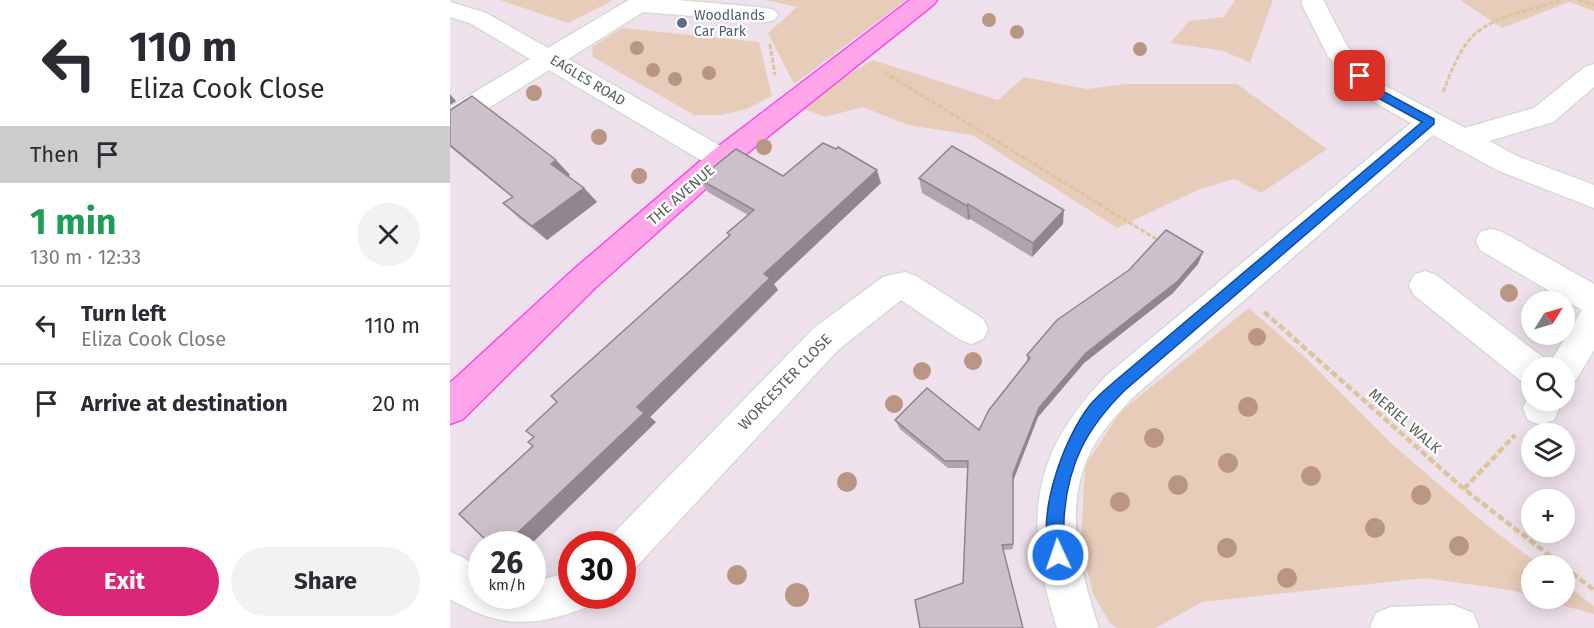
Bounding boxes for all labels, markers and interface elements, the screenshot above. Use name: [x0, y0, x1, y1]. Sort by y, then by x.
place label: Woodlands Car Park: [694, 7, 765, 40]
marker: Woodlands Car Park: [675, 16, 689, 30]
text: 110 m: [129, 22, 237, 72]
icon: left: [30, 24, 108, 102]
pin: [1334, 50, 1385, 101]
street label: EAGLES ROAD: [547, 51, 628, 110]
icon: arrive: [1343, 59, 1376, 92]
text: Eliza Cook Close: [129, 73, 325, 105]
icon: arrive: [91, 138, 124, 171]
text: Then: [30, 141, 79, 168]
street label: THE AVENUE: [644, 161, 718, 229]
text: 1 min: [30, 200, 117, 244]
button: close: [357, 203, 420, 266]
text: 130 m · 12:33: [30, 245, 141, 269]
north arrow: [1521, 291, 1575, 345]
map controls: [1521, 291, 1575, 609]
text: Turn left: [81, 300, 166, 327]
icon: left: [30, 309, 63, 342]
text: 110 m: [364, 312, 420, 339]
text: Eliza Cook Close: [81, 327, 226, 351]
street label: WORCESTER CLOSE: [735, 330, 835, 434]
button: search: [1521, 357, 1575, 411]
street label: MERIEL WALK: [1365, 385, 1445, 457]
icon: arrive: [30, 387, 63, 420]
text: Arrive at destination: [81, 390, 288, 417]
text: 20 m: [372, 390, 420, 417]
button: layers: [1521, 423, 1575, 477]
button: +: [1521, 489, 1575, 543]
position arrow: [1026, 523, 1090, 587]
speed limit sign: 30: [558, 531, 636, 609]
text: 26: [491, 545, 523, 581]
button: Exit: [30, 547, 219, 616]
button: Share: [231, 547, 420, 616]
button: −: [1521, 555, 1575, 609]
text: km/h: [488, 576, 526, 594]

